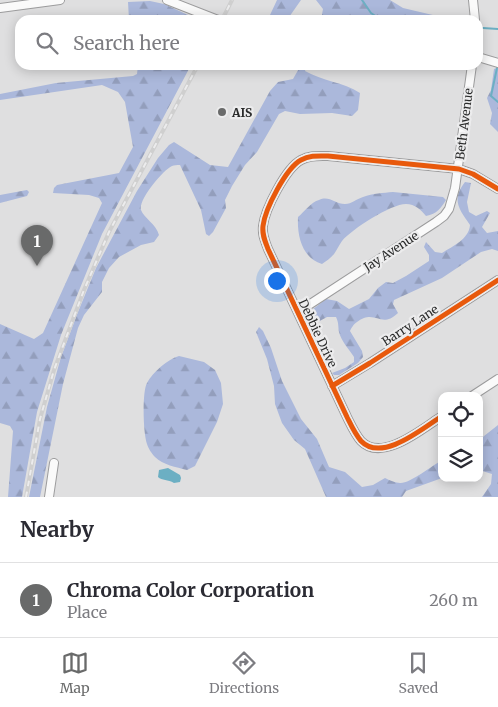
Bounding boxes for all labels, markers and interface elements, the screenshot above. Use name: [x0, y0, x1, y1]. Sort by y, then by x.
search box: [15, 15, 483, 70]
icon: search: [33, 29, 61, 57]
text: Search here: [73, 31, 180, 55]
street label: Beth Avenue: [452, 87, 476, 161]
place label: AIS: [231, 105, 252, 120]
marker: AIS: [216, 106, 228, 118]
pin: 1: [21, 225, 53, 266]
street label: Jay Avenue: [360, 228, 421, 275]
your location: [264, 268, 290, 294]
street label: Debbie Drive: [296, 296, 340, 370]
street label: Barry Lane: [379, 301, 441, 349]
map controls: [438, 392, 483, 482]
button: locate: [438, 392, 483, 437]
button: layers: [438, 437, 483, 482]
text: Nearby: [20, 516, 94, 543]
text: Chroma Color Corporation: [67, 578, 314, 602]
text: 1: [32, 590, 40, 610]
text: 260 m: [429, 590, 478, 610]
text: Place: [67, 602, 107, 622]
tab: Map: [60, 649, 90, 697]
tab: Directions: [209, 649, 279, 697]
tab: Saved: [399, 649, 438, 697]

